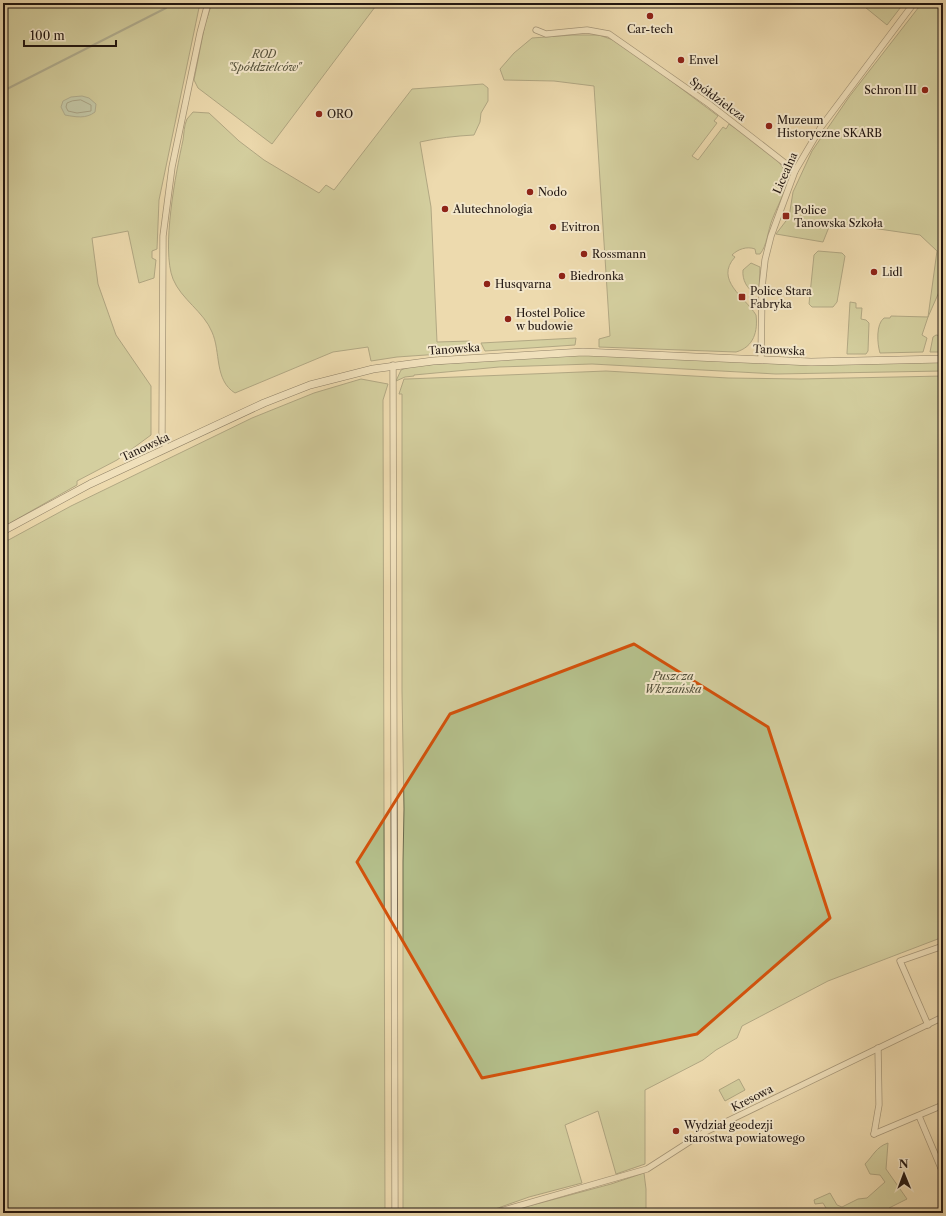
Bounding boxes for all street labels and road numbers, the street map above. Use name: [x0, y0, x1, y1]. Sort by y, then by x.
street label: Spółdzielcza: [687, 74, 749, 124]
street label: Licealna: [770, 150, 800, 196]
street label: Tanowska: [428, 340, 481, 358]
street label: Tanowska: [753, 342, 805, 358]
street label: Tanowska: [119, 430, 172, 464]
street label: Kresowa: [729, 1081, 775, 1114]

